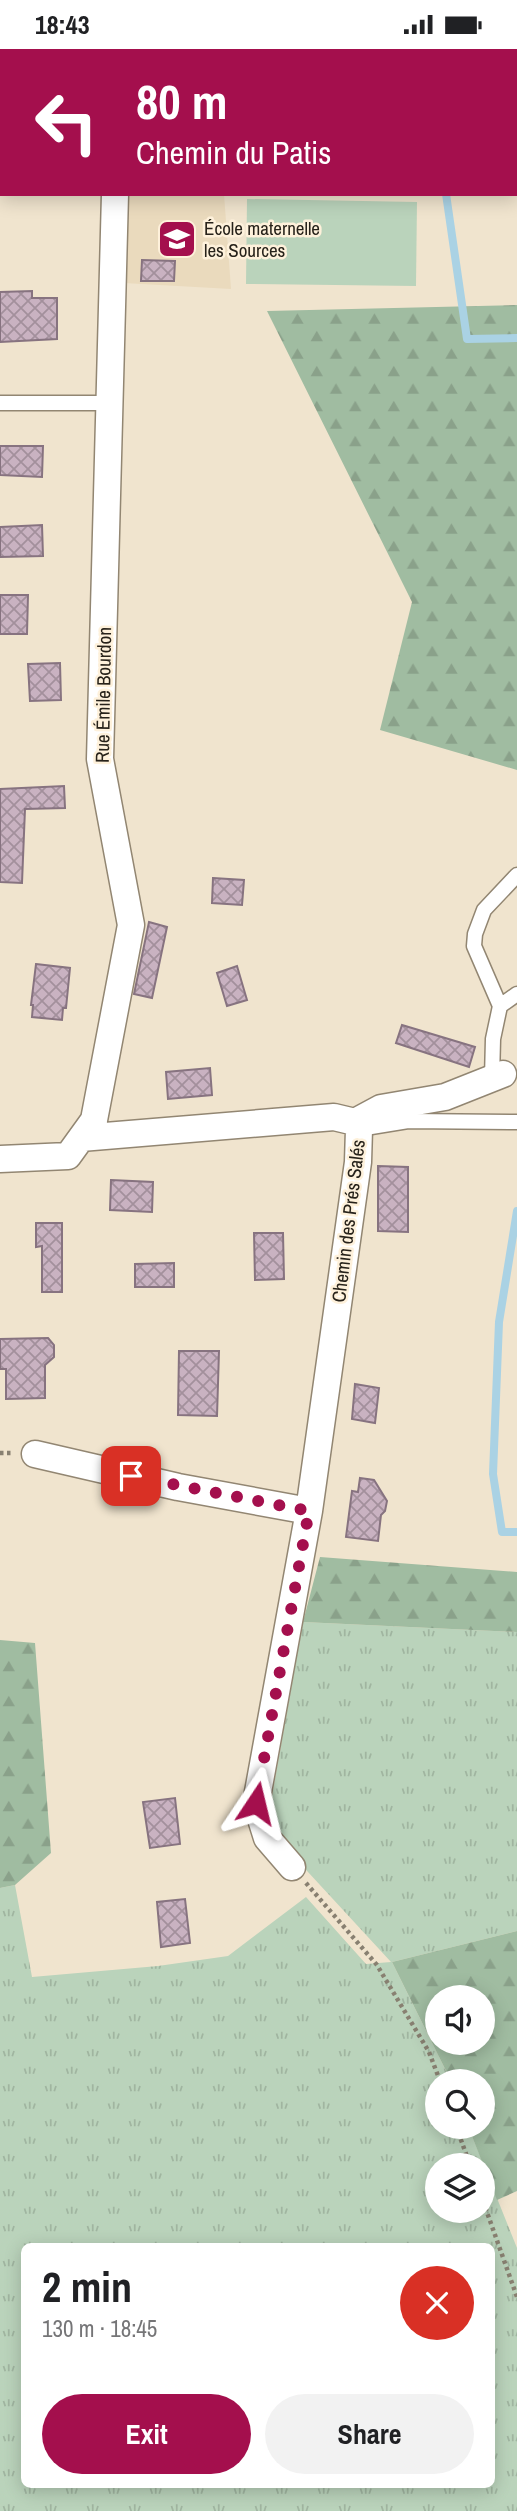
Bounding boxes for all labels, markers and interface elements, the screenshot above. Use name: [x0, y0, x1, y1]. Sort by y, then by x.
text: 18:43: [35, 7, 90, 42]
text: 80 m: [136, 68, 228, 134]
icon: left: [21, 77, 112, 168]
text: Chemin du Patis: [136, 131, 331, 174]
place label: École maternelle les Sources: [204, 215, 320, 263]
school or university icon: École maternelle les Sources: [156, 218, 198, 260]
street label: Rue Émile Bourdon: [89, 627, 117, 763]
street label: Chemin des Prés Salés: [325, 1138, 371, 1304]
pin: [101, 1446, 161, 1506]
icon: arrive: [112, 1457, 150, 1495]
position arrow: [219, 1766, 293, 1840]
map controls: [425, 1985, 495, 2223]
button: sound: [425, 1985, 495, 2055]
button: search: [425, 2069, 495, 2139]
button: layers: [425, 2153, 495, 2223]
text: 2 min: [42, 2259, 132, 2315]
button: close: [400, 2266, 474, 2340]
text: 130 m · 18:45: [42, 2313, 157, 2344]
button: Exit: [42, 2394, 251, 2474]
button: Share: [265, 2394, 474, 2474]

